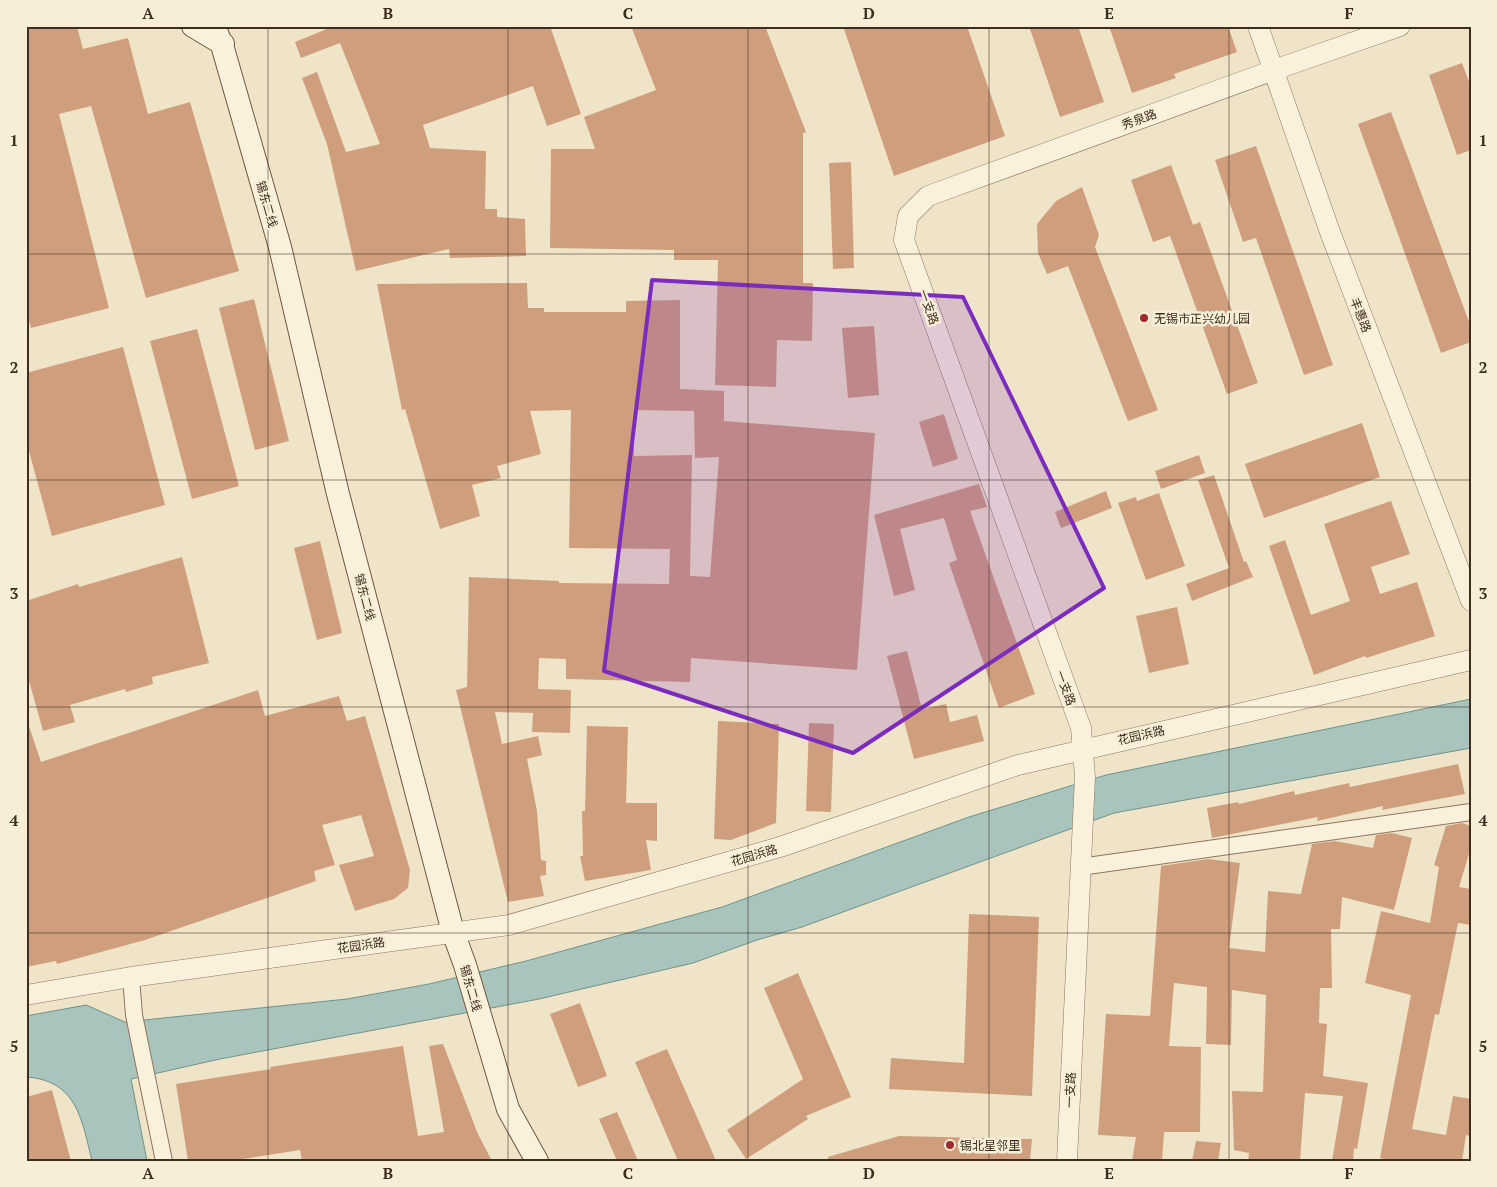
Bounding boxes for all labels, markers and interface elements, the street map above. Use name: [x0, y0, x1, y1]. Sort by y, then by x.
text: A: [142, 2, 154, 24]
text: B: [383, 2, 393, 24]
text: C: [623, 2, 633, 24]
text: D: [863, 2, 875, 24]
text: E: [1104, 2, 1114, 24]
text: F: [1344, 2, 1354, 24]
street label: 秀泉路: [1120, 106, 1158, 132]
text: 1: [9, 129, 19, 151]
text: 1: [1478, 129, 1488, 151]
street label: 锡东二线: [253, 179, 281, 229]
street label: 一支路: [916, 288, 942, 326]
street label: 丰惠路: [1348, 296, 1374, 334]
place label: 无锡市正兴幼儿园: [1154, 311, 1250, 326]
marker: 无锡市正兴幼儿园: [1138, 312, 1150, 324]
text: 2: [9, 356, 19, 378]
text: 2: [1478, 356, 1488, 378]
street label: 锡东二线: [352, 572, 378, 622]
text: 3: [9, 582, 19, 604]
text: 3: [1478, 582, 1488, 604]
street label: 一支路: [1053, 669, 1079, 707]
street label: 花园浜路: [1116, 722, 1166, 748]
text: 4: [9, 809, 19, 831]
text: 4: [1478, 809, 1488, 831]
street label: 花园浜路: [729, 841, 779, 869]
street label: 花园浜路: [336, 934, 386, 956]
street label: 锡东二线: [457, 963, 485, 1013]
text: 5: [9, 1035, 19, 1057]
text: 5: [1478, 1035, 1488, 1057]
street label: 一支路: [1062, 1072, 1078, 1108]
place label: 锡北星邻里: [960, 1138, 1020, 1153]
marker: 锡北星邻里: [944, 1139, 956, 1151]
text: A: [142, 1162, 154, 1184]
text: B: [383, 1162, 393, 1184]
text: C: [623, 1162, 633, 1184]
text: D: [863, 1162, 875, 1184]
text: E: [1104, 1162, 1114, 1184]
text: F: [1344, 1162, 1354, 1184]

